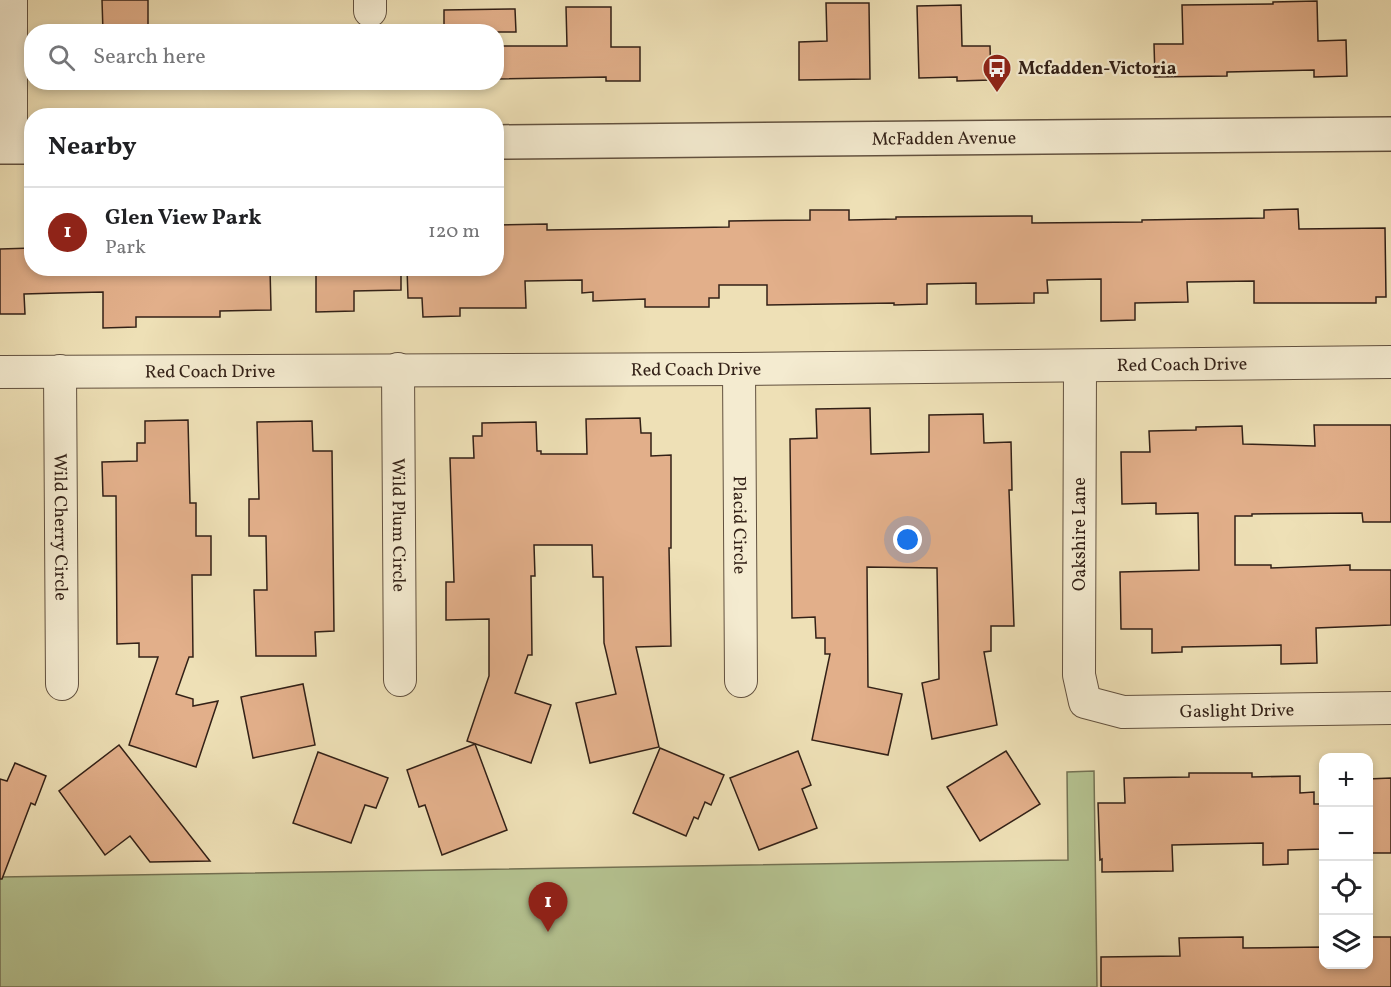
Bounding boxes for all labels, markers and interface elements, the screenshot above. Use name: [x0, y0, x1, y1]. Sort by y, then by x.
search box: [24, 24, 504, 90]
icon: search: [45, 41, 78, 74]
text: Search here: [93, 42, 206, 73]
bus stop icon: Mcfadden-Victoria: [981, 52, 1013, 94]
place label: Mcfadden-Victoria: [1018, 57, 1177, 82]
street label: McFadden Avenue: [872, 126, 1016, 153]
text: Nearby: [48, 129, 137, 165]
text: Glen View Park: [105, 203, 262, 234]
text: 1: [63, 218, 72, 246]
text: 120 m: [428, 218, 480, 246]
text: Park: [105, 234, 146, 262]
street label: Red Coach Drive: [1117, 353, 1247, 379]
street label: Red Coach Drive: [631, 358, 761, 383]
street label: Red Coach Drive: [145, 360, 275, 385]
street label: Wild Cherry Circle: [47, 453, 72, 601]
street label: Wild Plum Circle: [385, 458, 410, 592]
street label: Placid Circle: [726, 476, 751, 574]
street label: Oakshire Lane: [1068, 477, 1093, 591]
your location: [893, 525, 922, 554]
street label: Gaslight Drive: [1180, 698, 1295, 725]
map controls: [1319, 753, 1373, 969]
button: +: [1319, 753, 1373, 807]
button: −: [1319, 807, 1373, 861]
button: locate: [1319, 861, 1373, 915]
pin: 1: [528, 882, 568, 932]
button: layers: [1319, 915, 1373, 969]

